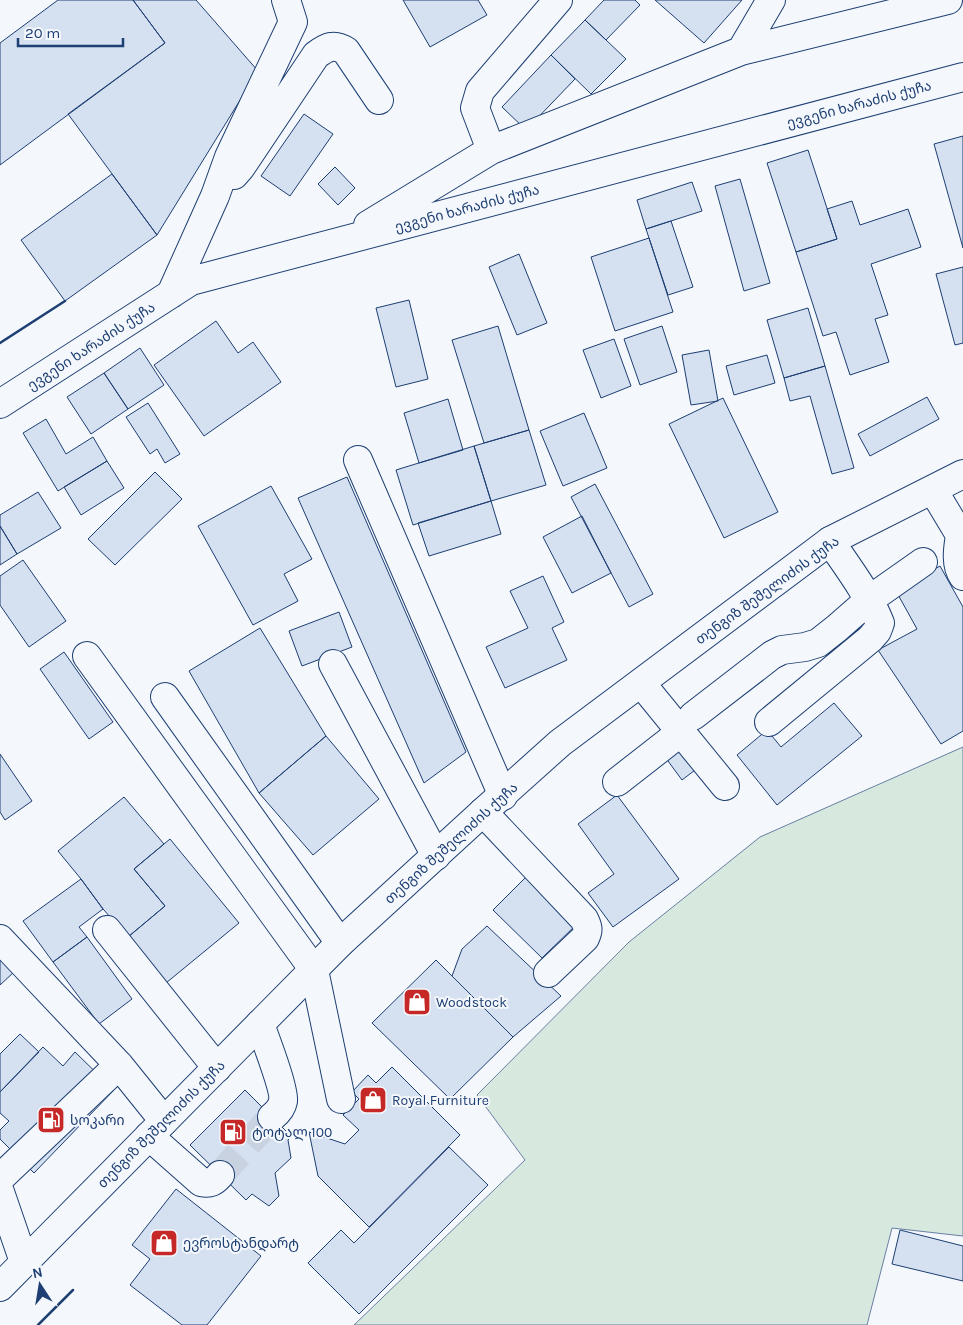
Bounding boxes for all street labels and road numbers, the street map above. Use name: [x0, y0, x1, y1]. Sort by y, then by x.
street label: ევგენი ხარაძის ქუჩა: [785, 77, 933, 132]
street label: ევგენი ხარაძის ქუჩა: [393, 181, 541, 236]
street label: ევგენი ხარაძის ქუჩა: [24, 299, 158, 394]
street label: თენგიზ შეშელიძის ქუჩა: [692, 533, 842, 648]
street label: თენგიზ შეშელიძის ქუჩა: [381, 779, 522, 908]
street label: თენგიზ შეშელიძის ქუჩა: [94, 1057, 229, 1192]

